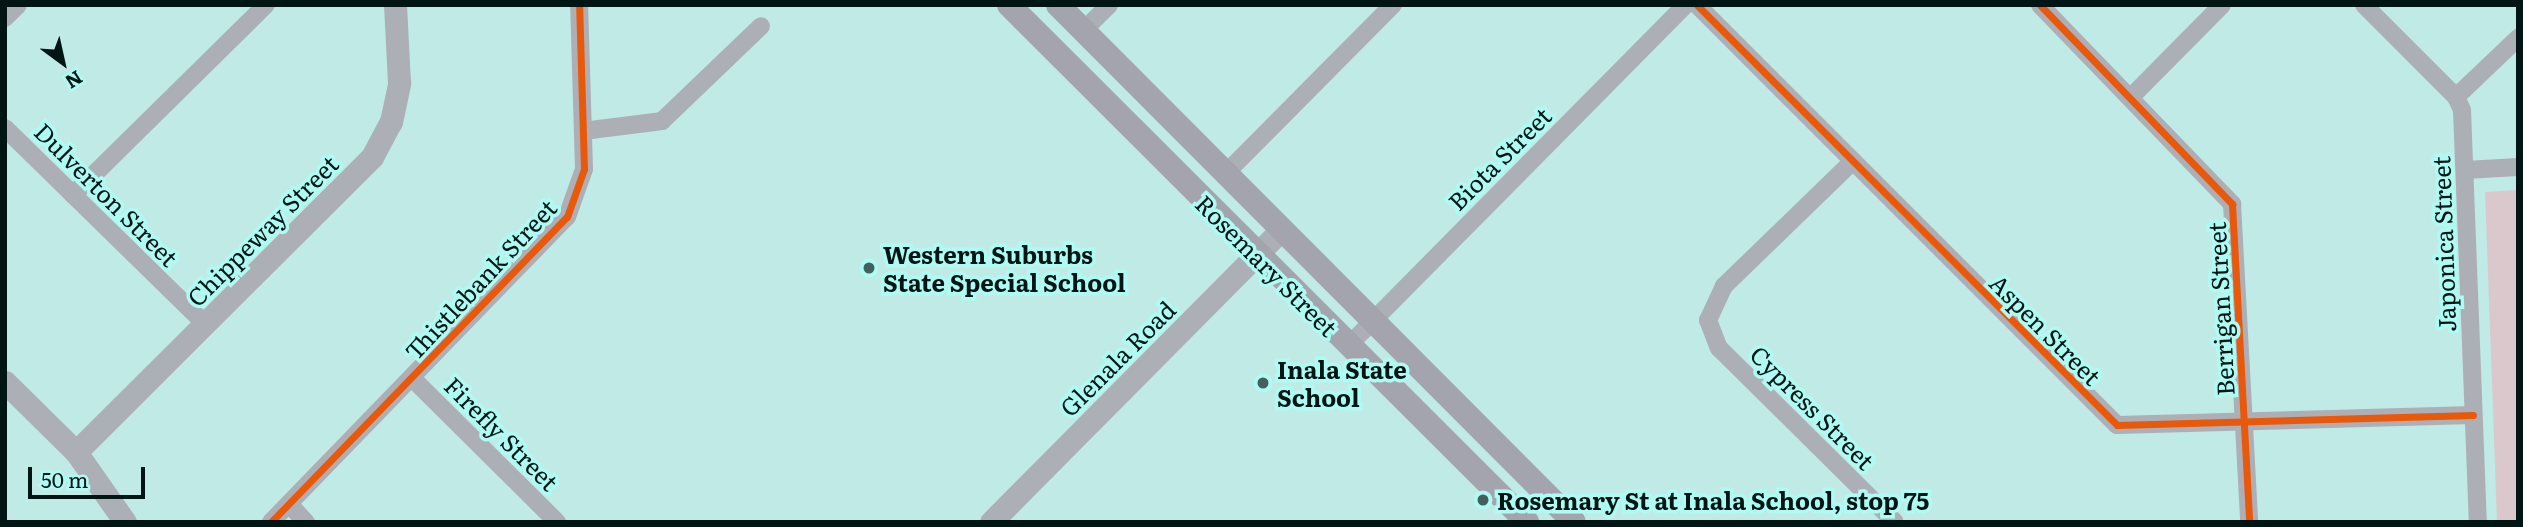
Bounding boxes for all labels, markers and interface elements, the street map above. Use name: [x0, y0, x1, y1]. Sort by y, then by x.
north arrow: [28, 28, 98, 98]
text: N: [60, 65, 89, 97]
street label: Biota Street: [1442, 101, 1556, 215]
street label: Dulverton Street: [29, 116, 185, 272]
street label: Chippeway Street: [181, 149, 343, 311]
street label: Japonica Street: [2426, 156, 2460, 332]
street label: Rosemary Street: [1190, 188, 1344, 342]
street label: Thistlebank Street: [398, 193, 562, 365]
street label: Berrigan Street: [2201, 221, 2239, 397]
place label: Western Suburbs State Special School: [883, 240, 1126, 296]
marker: Western Suburbs State Special School: [861, 260, 877, 276]
street label: Aspen Street: [1985, 268, 2107, 390]
street label: Glenala Road: [1053, 294, 1181, 422]
street label: Cypress Street: [1745, 339, 1881, 475]
place label: Inala State School: [1277, 355, 1407, 411]
street label: Firefly Street: [439, 370, 565, 496]
marker: Inala State School: [1255, 375, 1271, 391]
scale bar: [32, 454, 149, 498]
text: 50 m: [41, 463, 88, 494]
place label: Rosemary St at Inala School, stop 75: [1497, 486, 1929, 514]
marker: Rosemary St at Inala School, stop 75: [1475, 492, 1491, 508]

